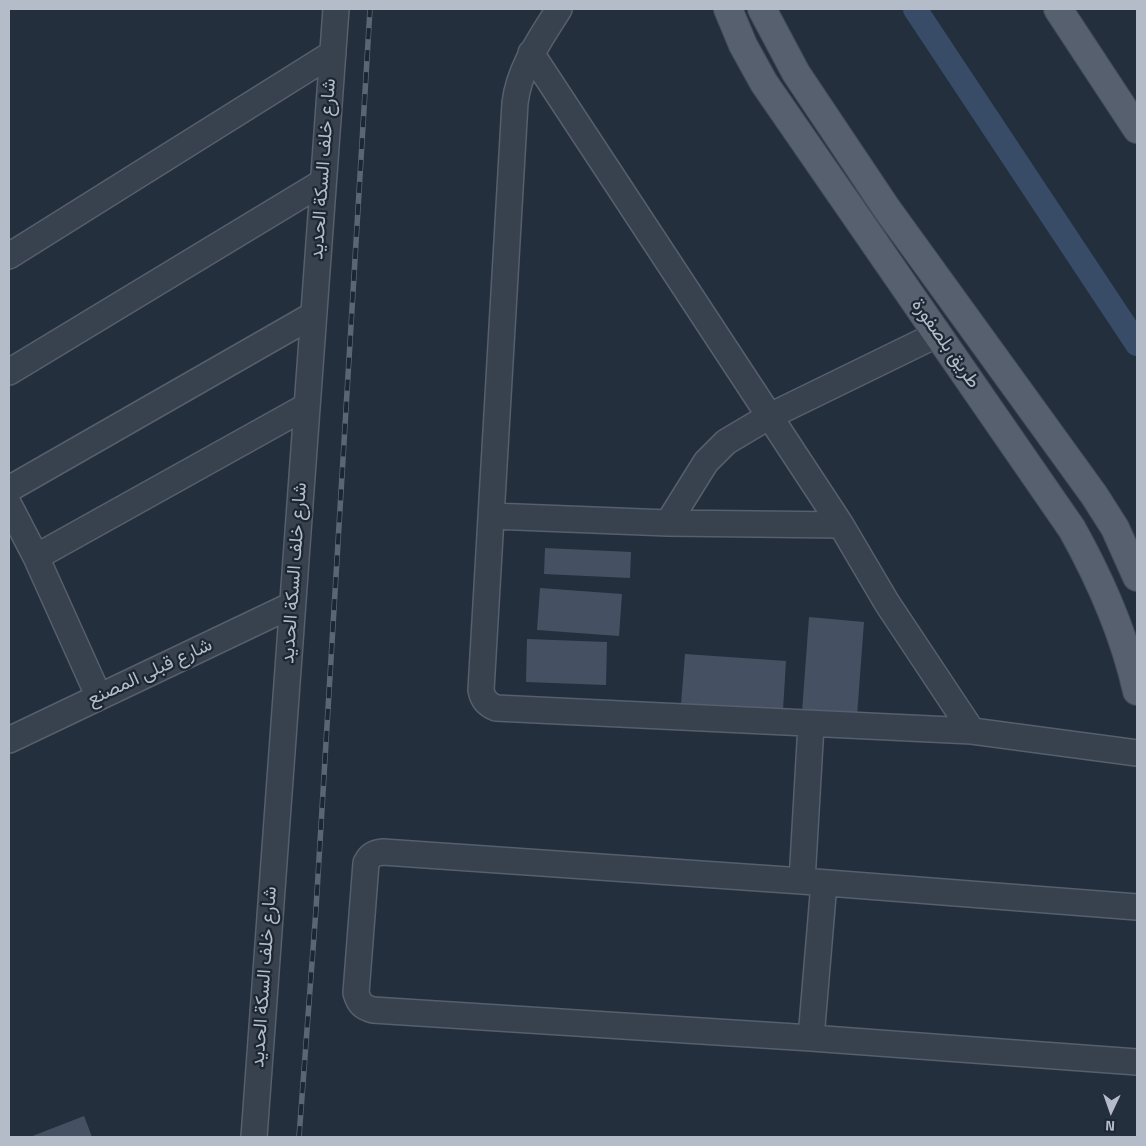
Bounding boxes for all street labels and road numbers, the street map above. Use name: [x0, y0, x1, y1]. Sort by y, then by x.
street label: شارع خلف السكة الحديد: [306, 78, 342, 260]
street label: طريق بلصفورة: [906, 295, 984, 393]
street label: شارع خلف السكة الحديد: [277, 482, 313, 664]
street label: شارع قبلى المصنع: [84, 634, 216, 712]
street label: شارع خلف السكة الحديد: [247, 886, 283, 1068]

